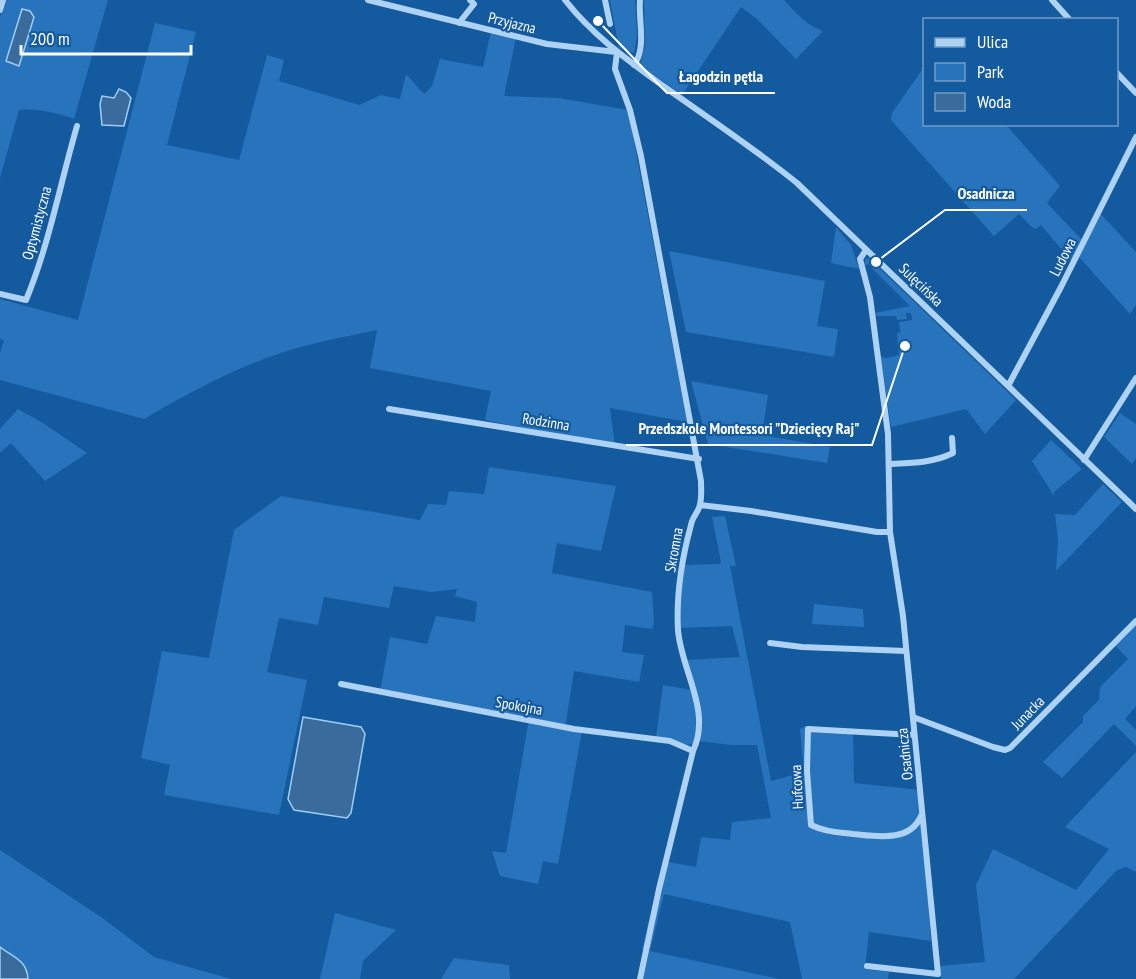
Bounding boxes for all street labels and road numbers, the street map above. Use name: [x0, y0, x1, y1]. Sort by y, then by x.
street label: Przyjazna: [486, 7, 538, 38]
street label: Optymistyczna: [18, 184, 55, 262]
street label: Ludowa: [1045, 235, 1080, 279]
street label: Sulęcińska: [895, 259, 948, 310]
street label: Rodzinna: [521, 408, 571, 435]
street label: Skromna: [660, 526, 687, 574]
street label: Spokojna: [494, 692, 544, 719]
street label: Junacka: [1006, 692, 1048, 734]
street label: Osadnicza: [892, 727, 917, 781]
street label: Hufcowa: [786, 764, 807, 810]

